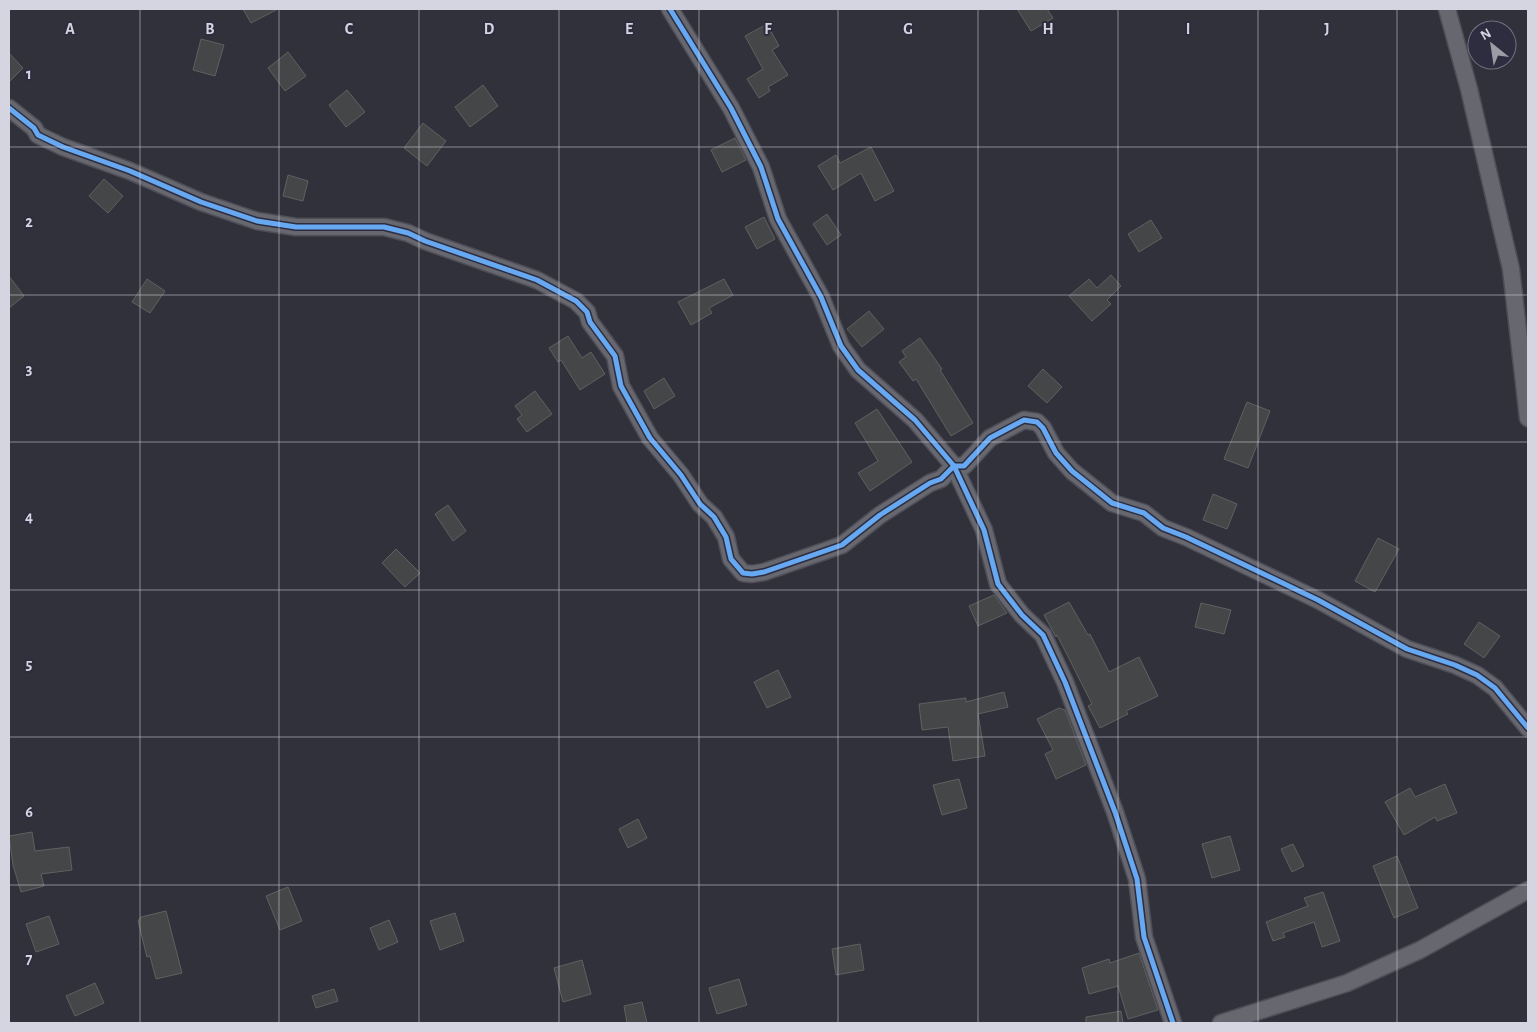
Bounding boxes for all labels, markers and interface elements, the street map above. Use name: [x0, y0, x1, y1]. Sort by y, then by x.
north arrow: [1467, 20, 1517, 70]
text: A: [65, 21, 75, 37]
text: B: [205, 21, 215, 37]
text: C: [345, 21, 354, 37]
text: D: [484, 21, 495, 37]
text: E: [625, 21, 633, 37]
text: F: [764, 21, 772, 37]
text: G: [903, 21, 913, 37]
text: H: [1042, 21, 1054, 37]
text: I: [1186, 21, 1190, 37]
text: J: [1324, 21, 1330, 37]
text: N: [1478, 26, 1494, 43]
text: 1: [26, 66, 32, 82]
text: 2: [25, 214, 33, 230]
text: 3: [26, 361, 33, 377]
text: 4: [25, 509, 33, 525]
text: 5: [26, 656, 33, 672]
text: 6: [25, 804, 33, 820]
text: 7: [26, 951, 33, 967]

